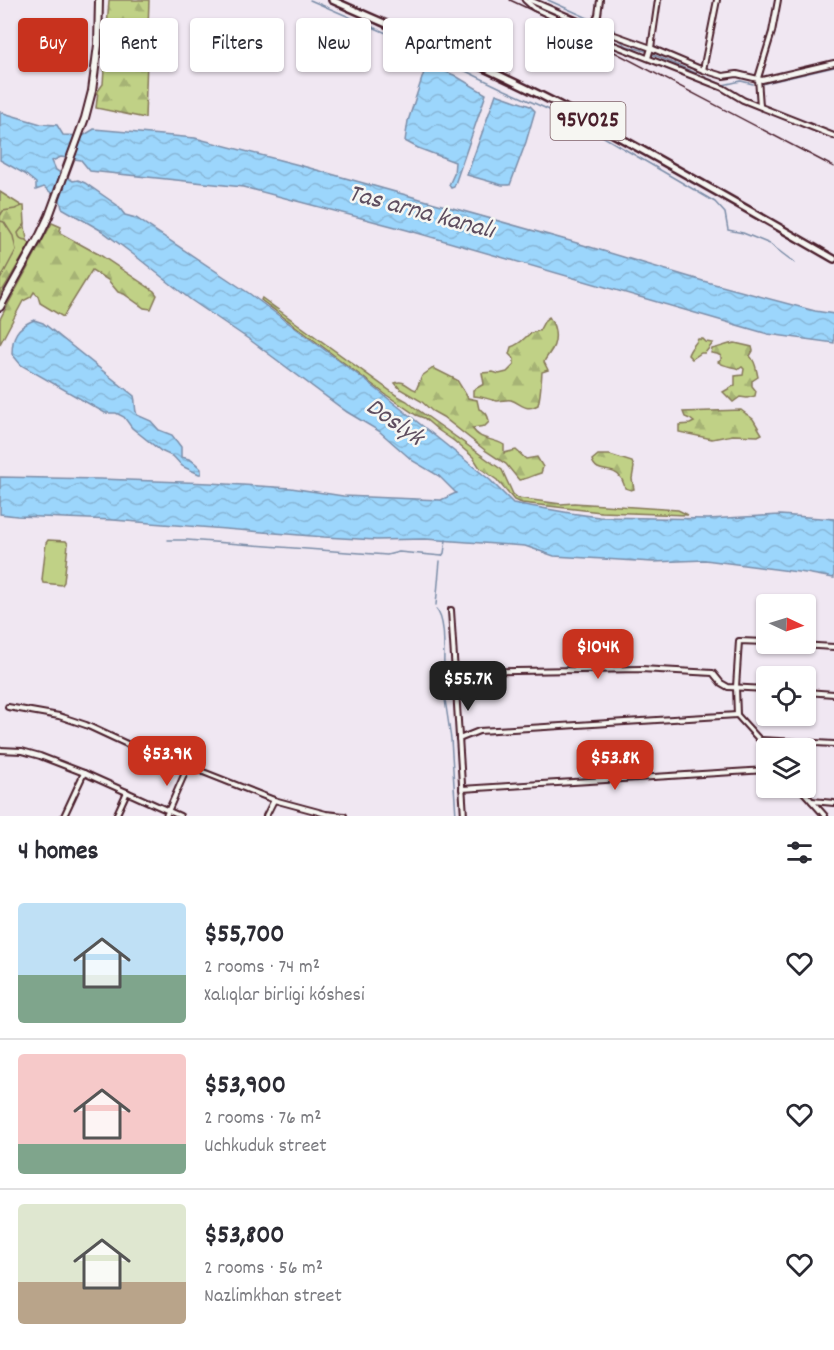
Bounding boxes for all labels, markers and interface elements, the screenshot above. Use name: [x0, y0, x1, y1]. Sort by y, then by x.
chip: Buy: [18, 18, 88, 72]
chip: Rent: [100, 18, 178, 72]
chip: Filters: [190, 18, 284, 72]
chip: New: [296, 18, 371, 72]
chip: Apartment: [383, 18, 513, 72]
chip: House: [525, 18, 614, 72]
road number: 95V025: [550, 102, 626, 140]
water label: Tas arna kanalı: [344, 176, 500, 251]
water label: Doslyk: [357, 390, 432, 458]
north arrow: [756, 594, 816, 654]
map controls: [756, 594, 816, 798]
pin: $104K: [556, 629, 640, 680]
text: $104K: [577, 634, 619, 662]
pin: $55.7K: [419, 661, 517, 712]
text: $55.7K: [444, 666, 492, 694]
button: locate: [756, 666, 816, 726]
pin: $53.9K: [118, 736, 216, 787]
button: layers: [756, 738, 816, 798]
pin: $53.8K: [566, 740, 664, 791]
text: $53.9K: [142, 741, 192, 769]
text: $53.8K: [591, 745, 639, 773]
text: 4 homes: [18, 834, 98, 871]
icon: filters: [783, 836, 816, 869]
text: $55,700: [204, 917, 285, 954]
icon: home: [66, 927, 138, 999]
icon: heart: [783, 947, 816, 980]
text: 2 rooms · 74 m²: [204, 954, 320, 982]
text: Xalıqlar birligi kóshesi: [204, 982, 365, 1010]
text: $53,900: [204, 1068, 286, 1105]
icon: home: [66, 1078, 138, 1150]
icon: heart: [783, 1098, 816, 1131]
text: 2 rooms · 76 m²: [204, 1105, 322, 1133]
text: Uchkuduk street: [204, 1133, 327, 1161]
text: $53,800: [204, 1218, 284, 1255]
icon: home: [66, 1228, 138, 1300]
icon: heart: [783, 1248, 816, 1281]
text: 2 rooms · 56 m²: [204, 1255, 323, 1283]
text: Nazlimkhan street: [204, 1283, 342, 1311]

